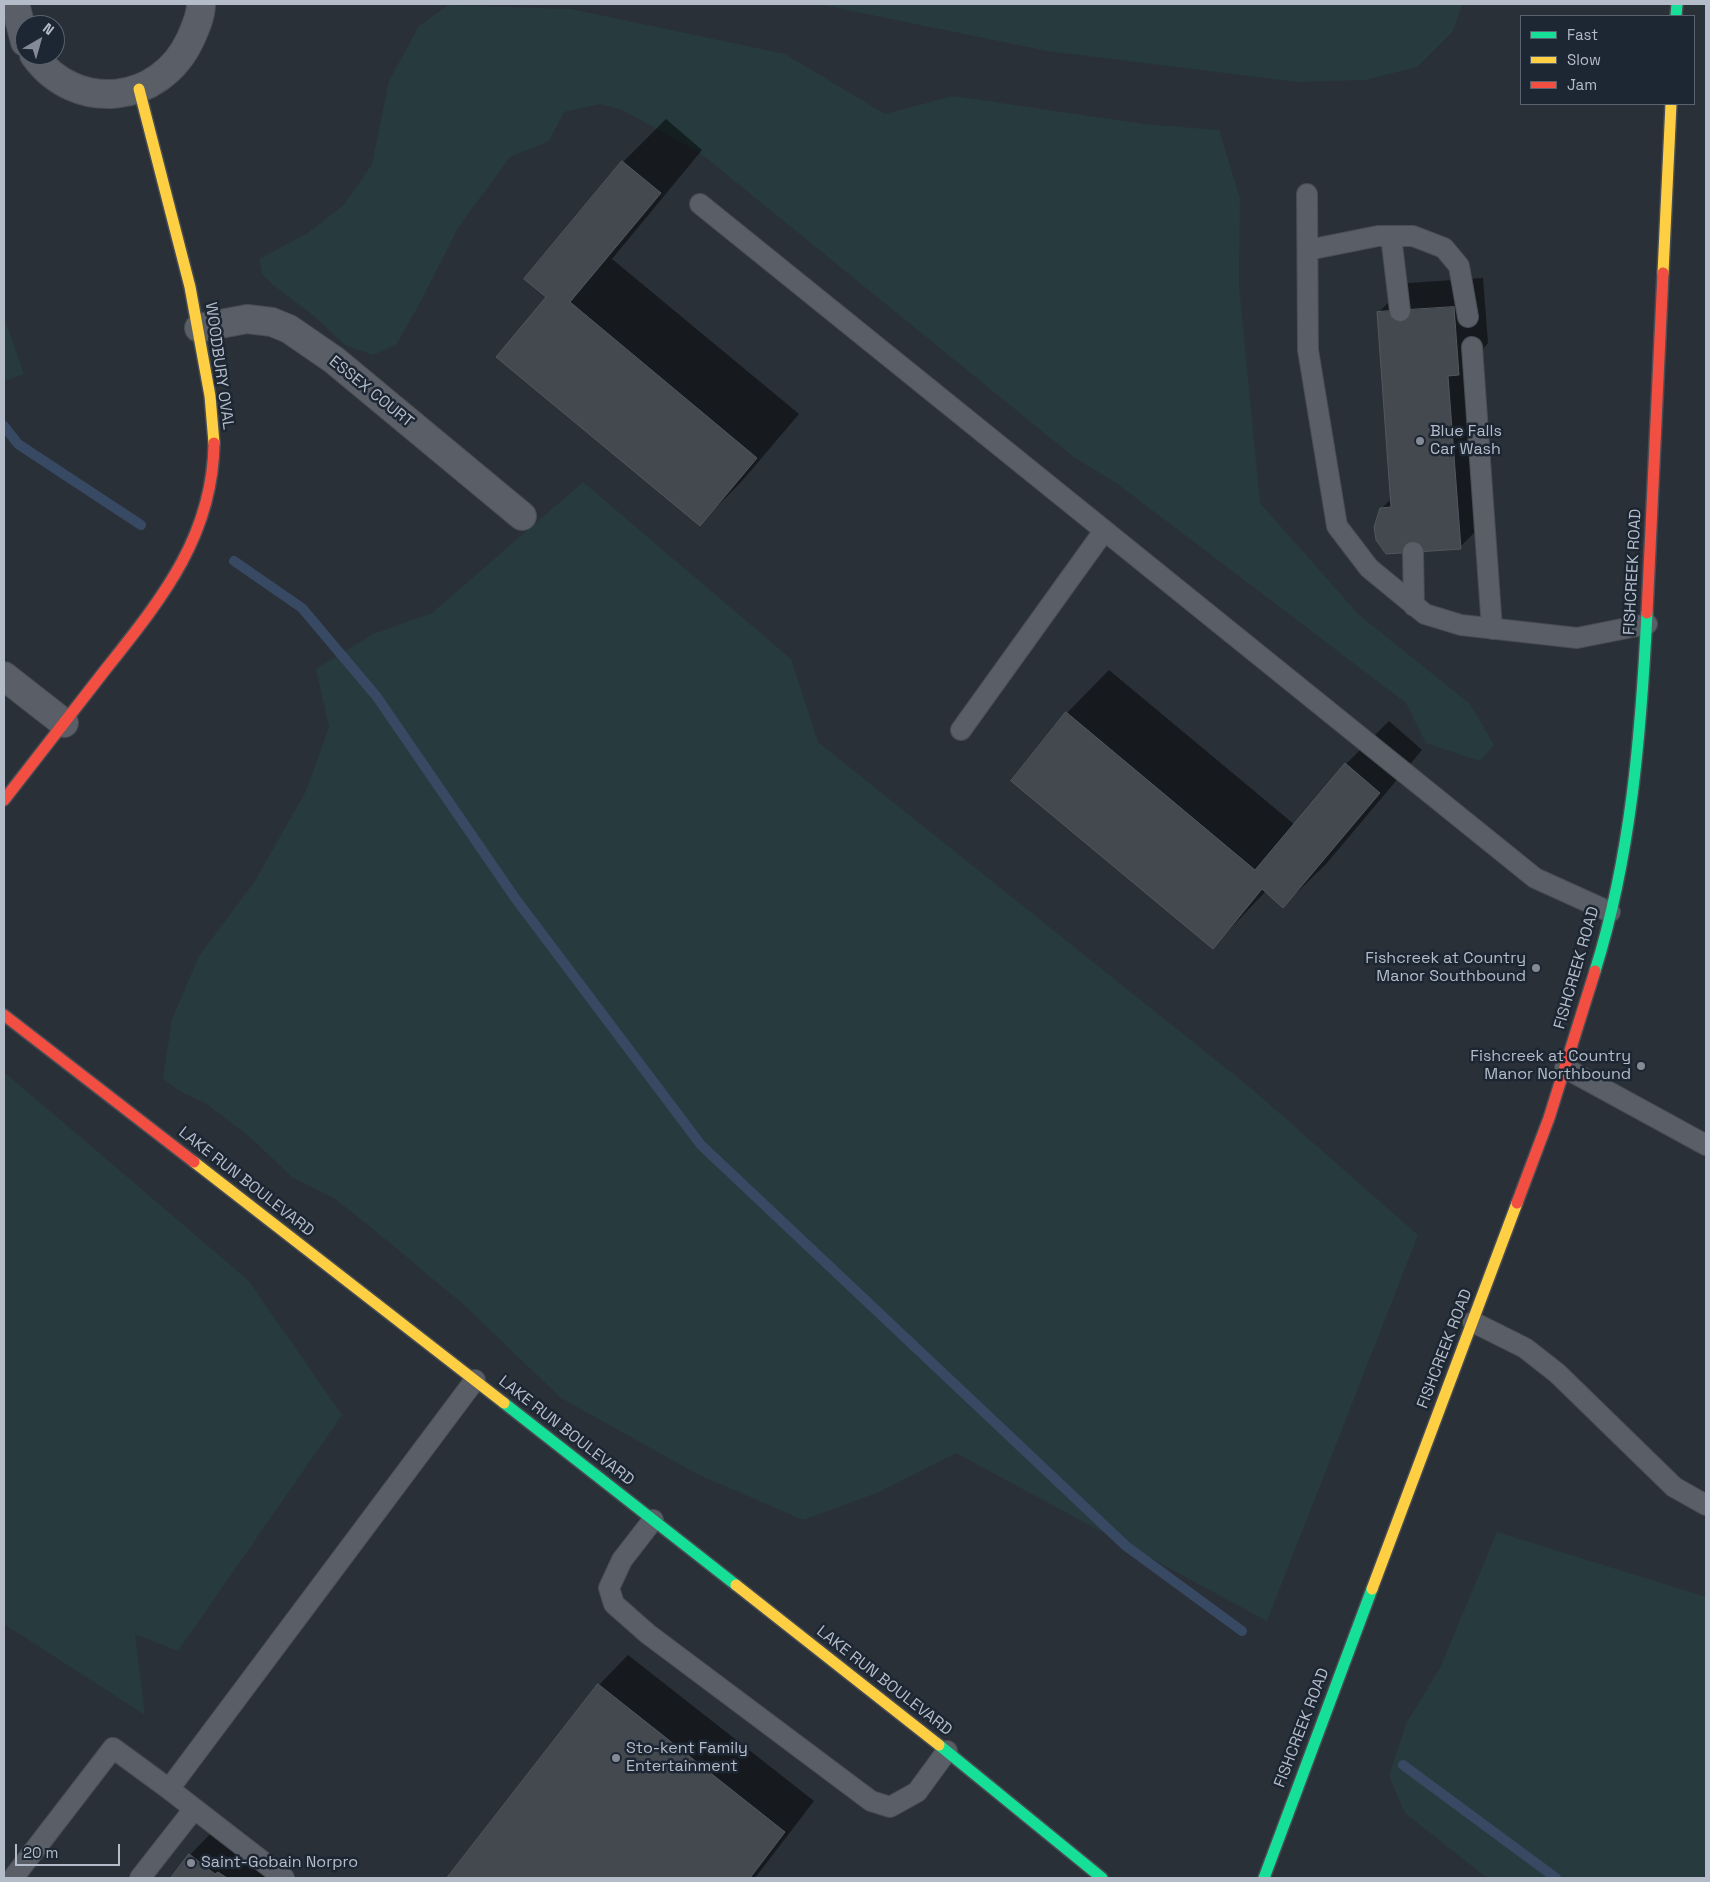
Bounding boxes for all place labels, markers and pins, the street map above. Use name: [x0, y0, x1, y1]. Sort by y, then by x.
place label: Blue Falls Car Wash: [1430, 422, 1502, 460]
marker: Blue Falls Car Wash: [1414, 435, 1426, 447]
place label: Fishcreek at Country Manor Southbound: [1365, 949, 1526, 987]
marker: Fishcreek at Country Manor Southbound: [1530, 962, 1542, 974]
place label: Fishcreek at Country Manor Northbound: [1470, 1047, 1631, 1085]
marker: Fishcreek at Country Manor Northbound: [1635, 1060, 1647, 1072]
place label: Sto-kent Family Entertainment: [626, 1739, 748, 1777]
marker: Sto-kent Family Entertainment: [610, 1752, 622, 1764]
place label: Saint-Gobain Norpro: [201, 1853, 358, 1873]
marker: Saint-Gobain Norpro: [185, 1857, 197, 1869]

